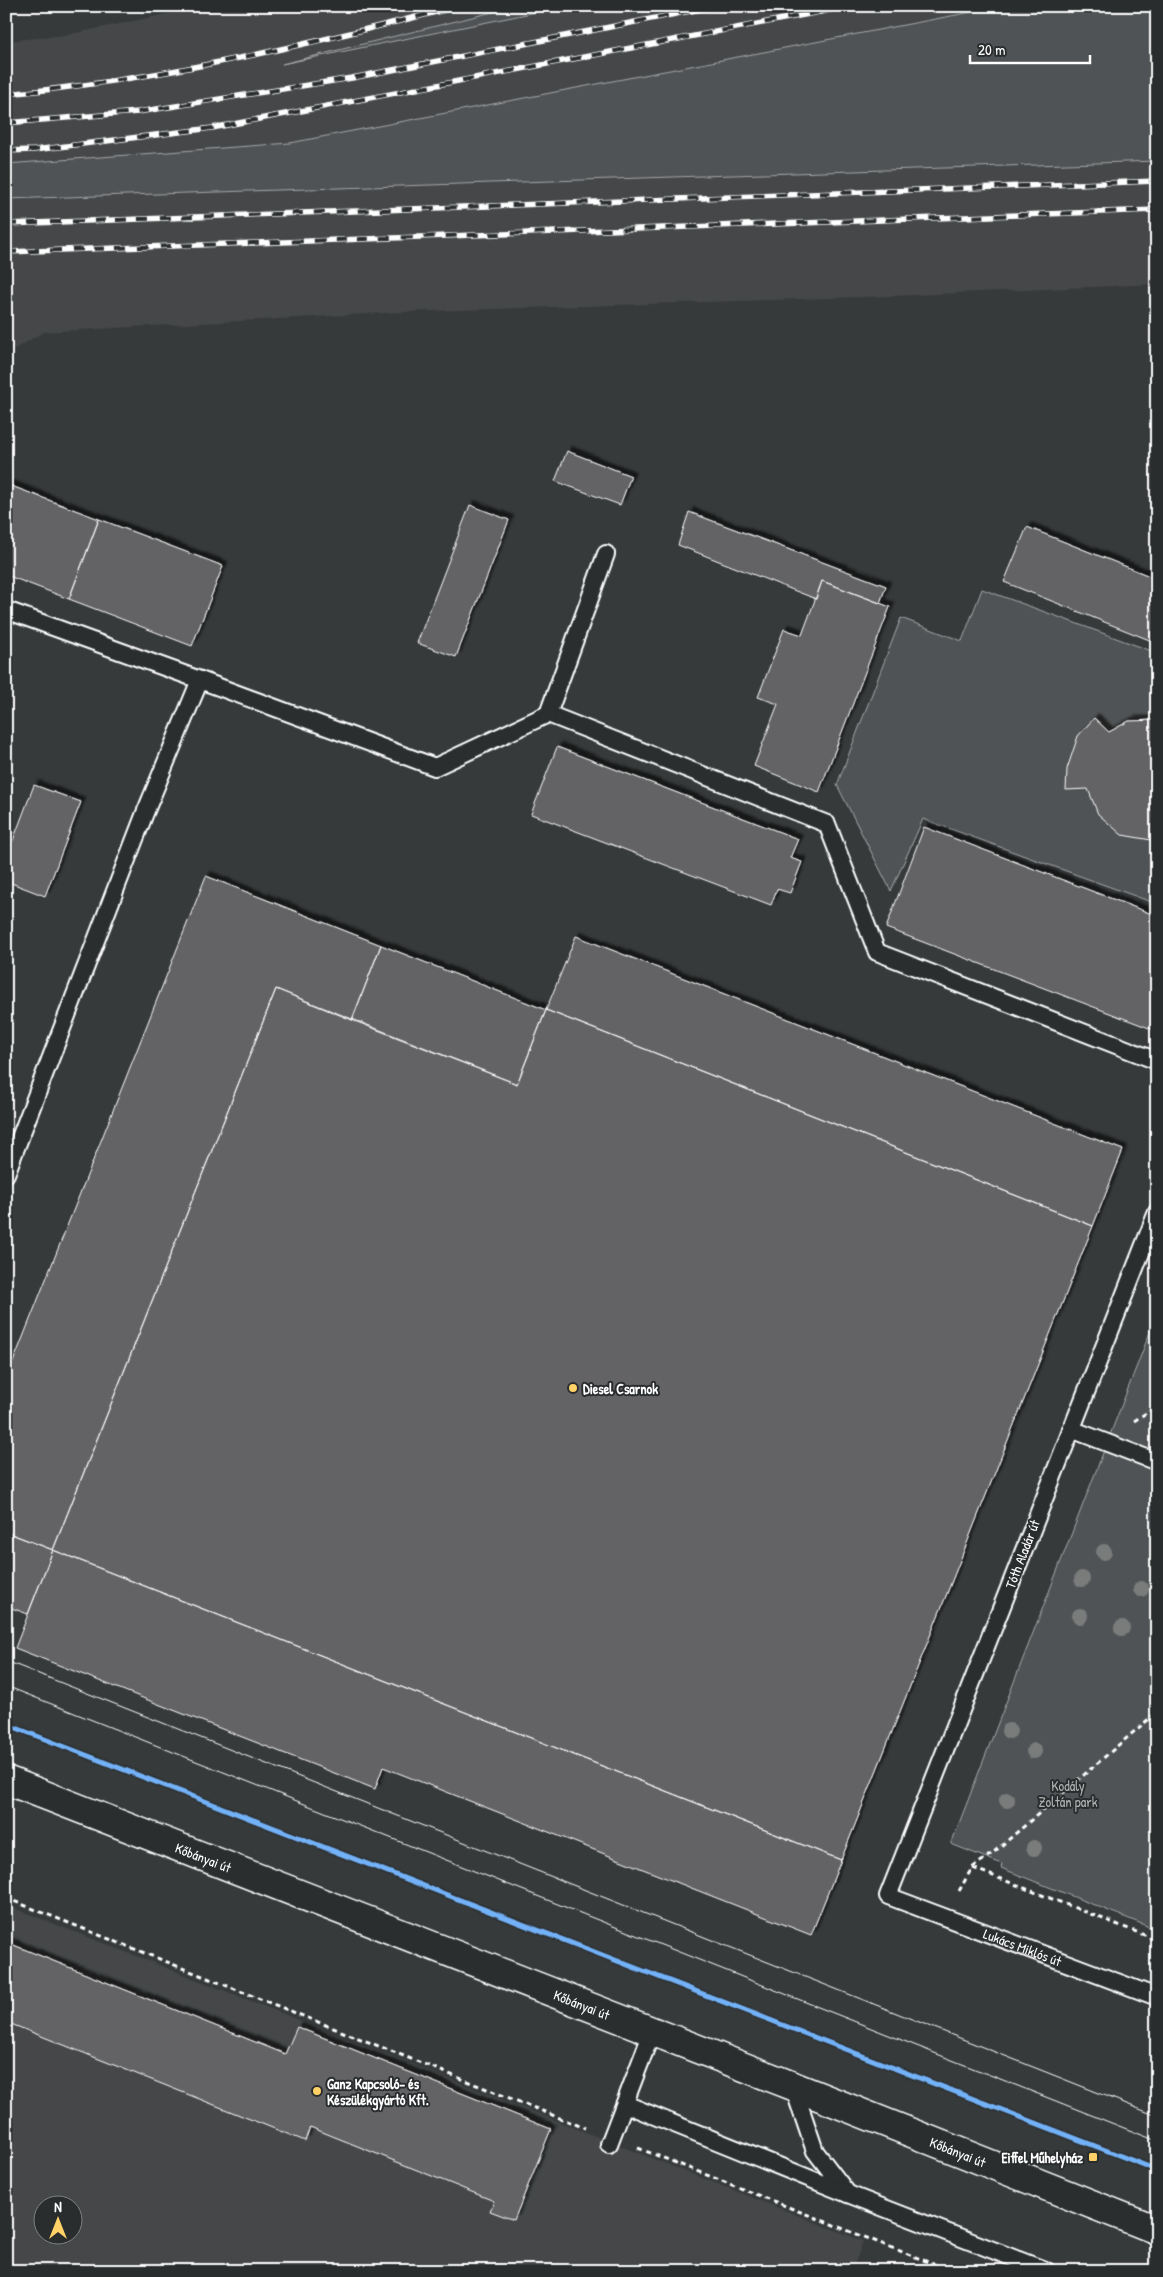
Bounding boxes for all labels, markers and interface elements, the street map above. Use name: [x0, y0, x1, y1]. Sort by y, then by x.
scale bar: [970, 32, 1090, 64]
text: 20 m: [978, 39, 1005, 60]
place label: Diesel Csarnok: [583, 1379, 658, 1398]
marker: Diesel Csarnok: [567, 1382, 579, 1394]
street label: Tóth Aladár út: [1000, 1517, 1044, 1591]
park label: Kodály Zoltán park: [1039, 1776, 1098, 1812]
street label: Kőbányai út: [173, 1837, 235, 1876]
street label: Lukács Miklós út: [981, 1923, 1065, 1970]
street label: Kőbányai út: [551, 1984, 613, 2024]
place label: Ganz Kapcsoló- és Készülékgyártó Kft.: [327, 2074, 429, 2111]
marker: Ganz Kapcsoló- és Készülékgyártó Kft.: [311, 2085, 323, 2097]
street label: Kőbányai út: [927, 2132, 989, 2171]
place label: Eiffel Műhelyház: [1001, 2148, 1083, 2169]
marker: Eiffel Műhelyház: [1087, 2151, 1099, 2163]
north arrow: [32, 2194, 82, 2244]
text: N: [54, 2197, 62, 2216]

